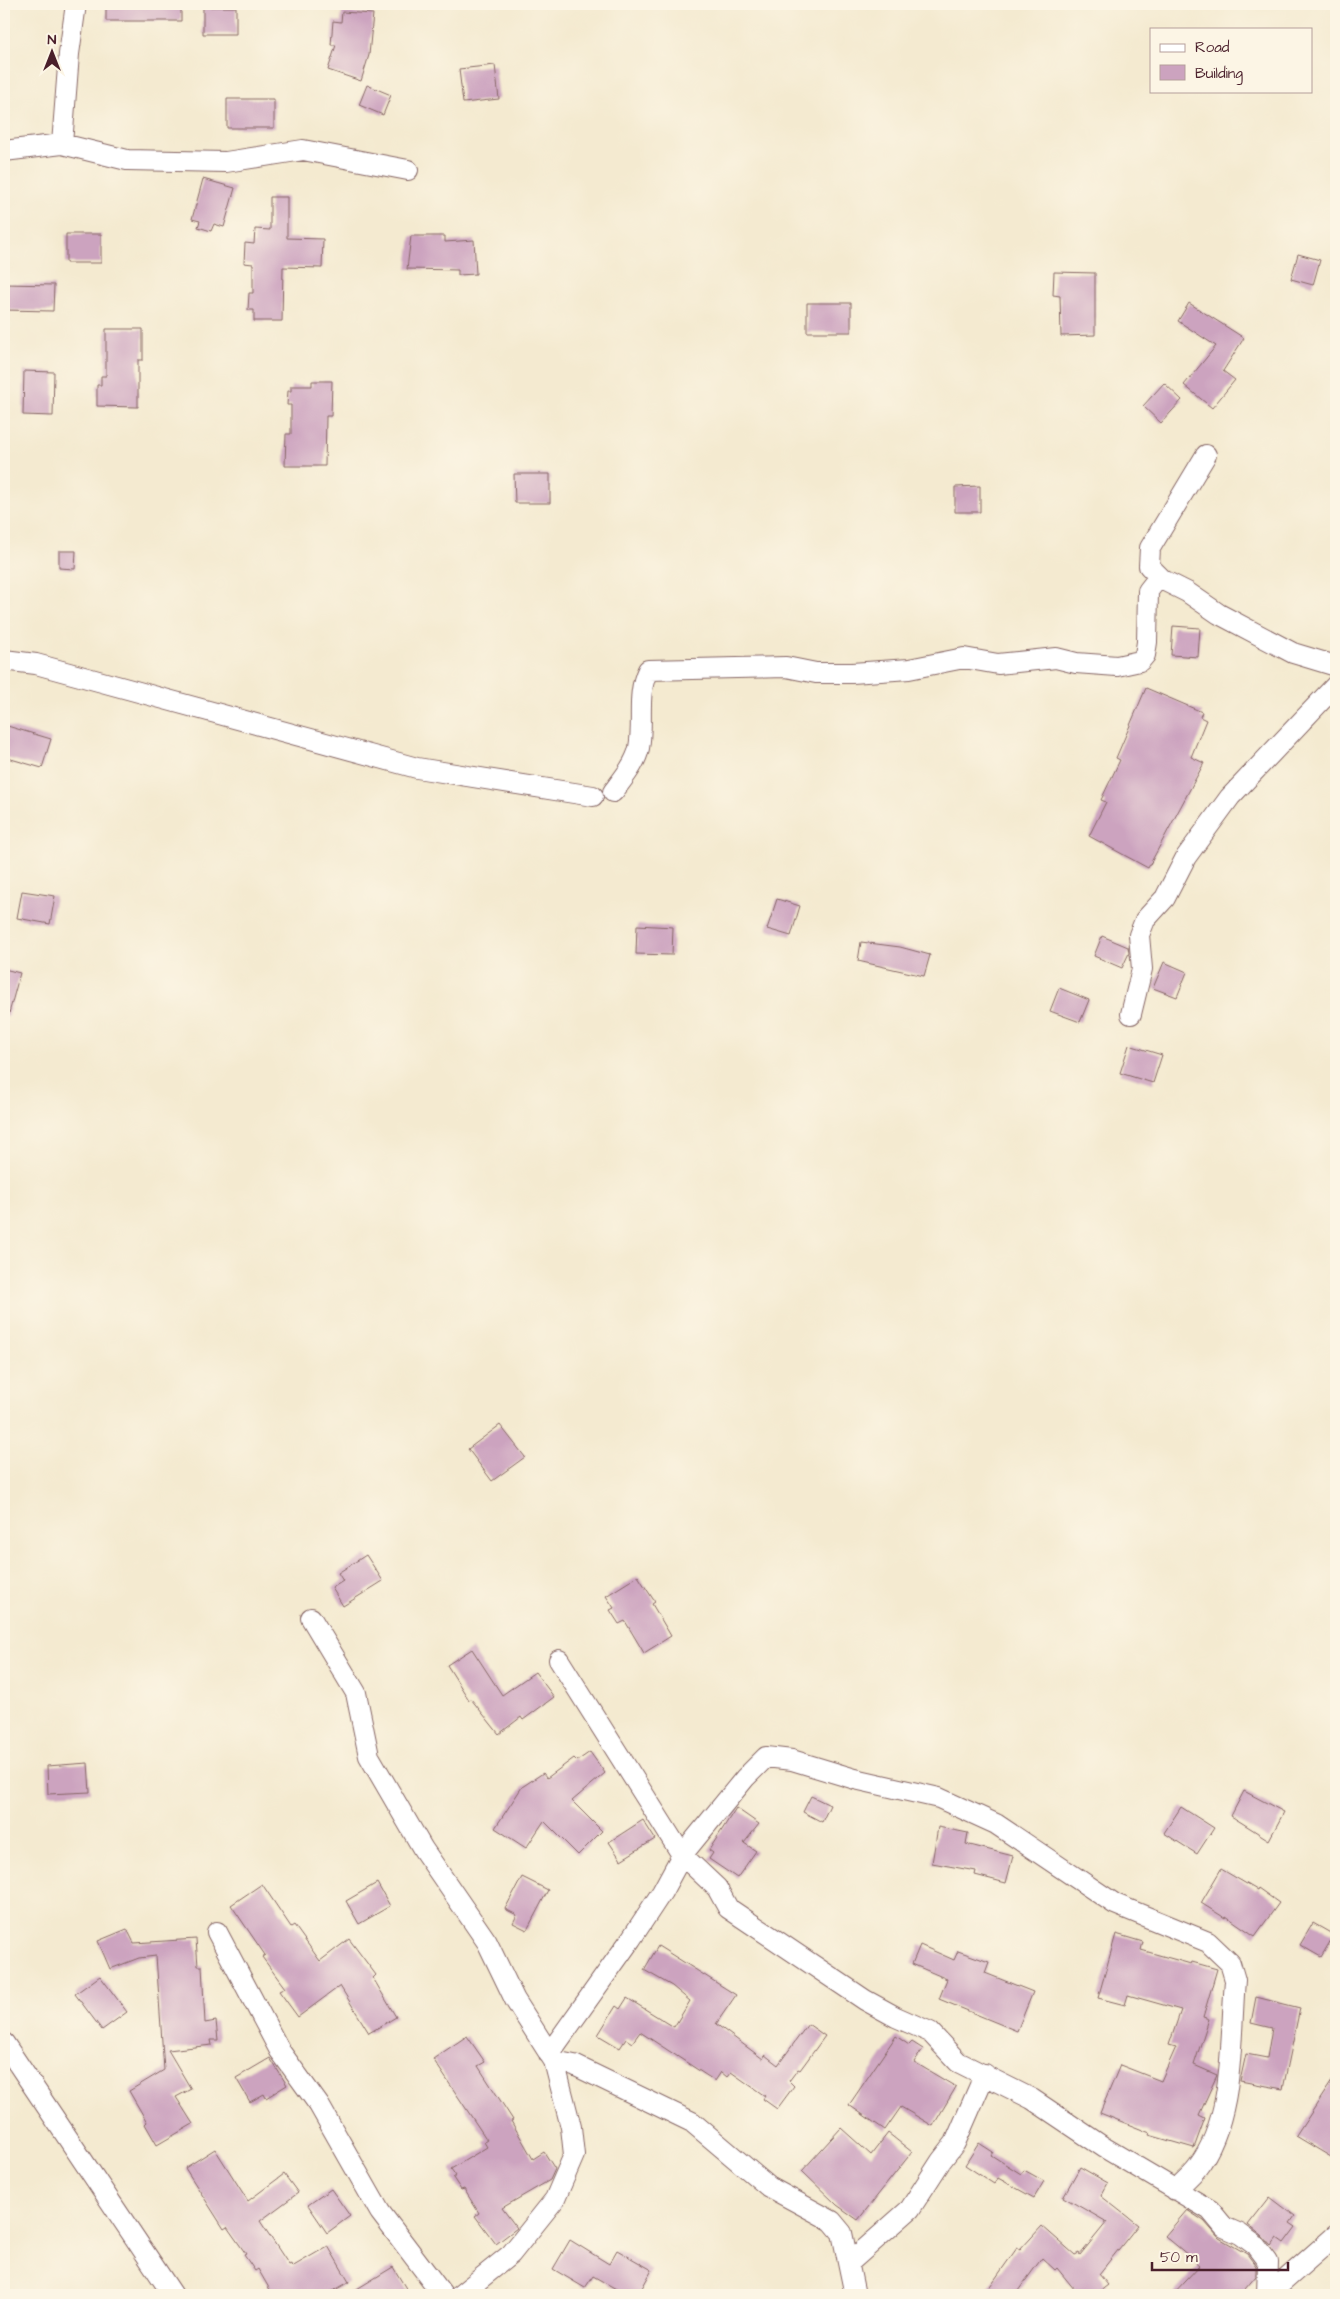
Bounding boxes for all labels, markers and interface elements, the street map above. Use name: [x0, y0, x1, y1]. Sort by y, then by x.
north arrow: [28, 28, 78, 78]
legend: [1150, 28, 1312, 92]
text: N: [48, 30, 57, 50]
text: Road: [1195, 37, 1230, 58]
text: Building: [1195, 63, 1243, 85]
scale bar: [1152, 2239, 1289, 2271]
text: 50 m: [1160, 2247, 1198, 2268]

